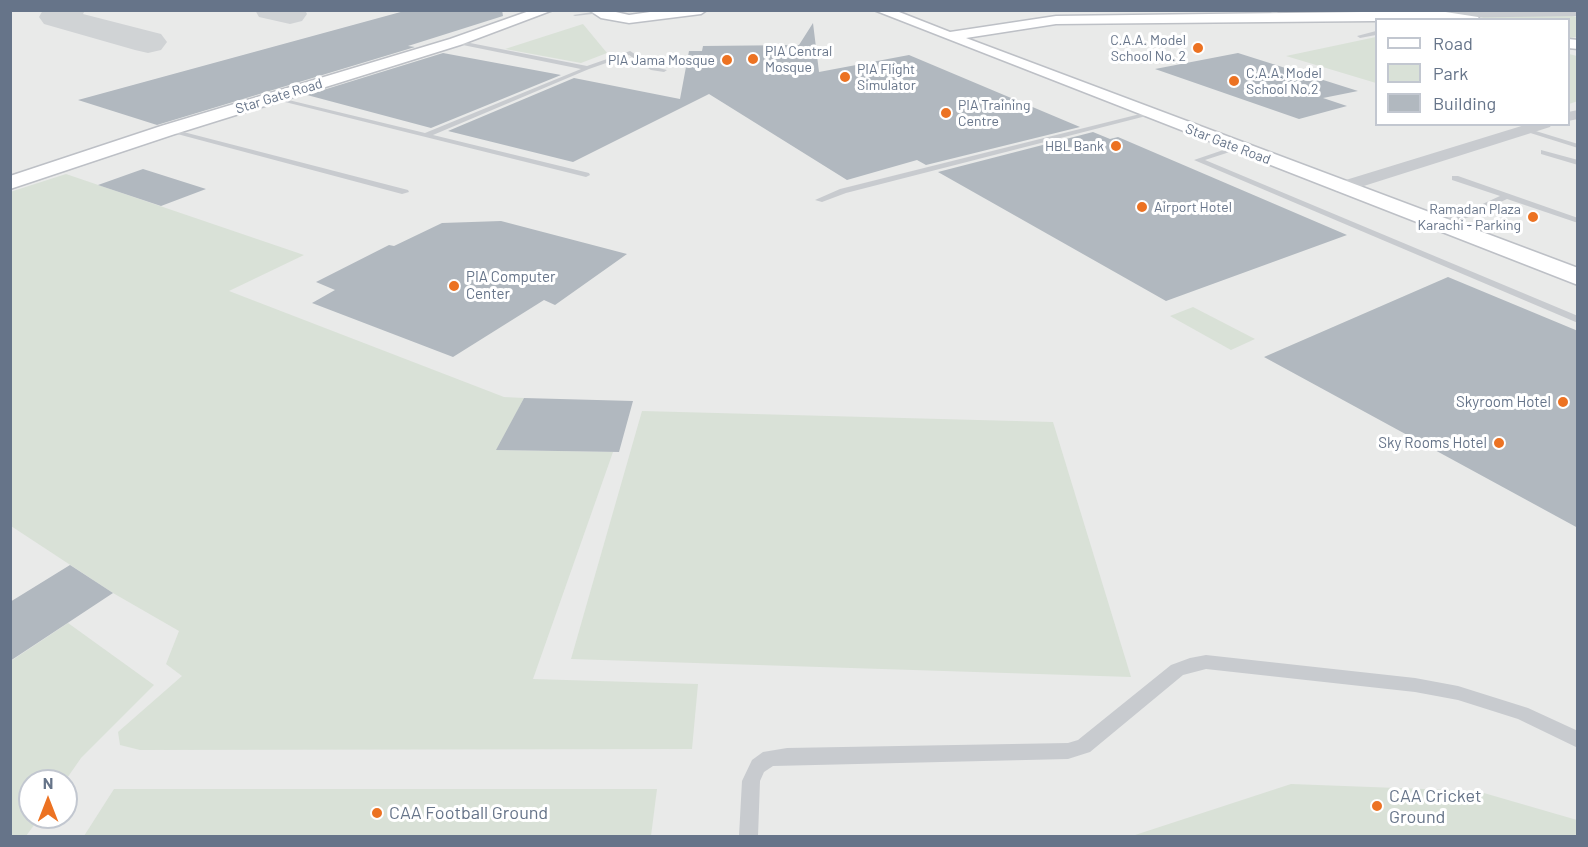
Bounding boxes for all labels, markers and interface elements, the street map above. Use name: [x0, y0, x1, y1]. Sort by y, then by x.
legend: [1375, 18, 1570, 126]
place label: C.A.A. Model School No. 2: [1110, 32, 1186, 64]
text: Road: [1433, 32, 1473, 54]
marker: C.A.A. Model School No. 2: [1191, 41, 1205, 55]
place label: PIA Central Mosque: [765, 43, 832, 76]
place label: PIA Jama Mosque: [608, 52, 715, 68]
marker: PIA Central Mosque: [746, 52, 760, 66]
marker: PIA Jama Mosque: [720, 53, 734, 67]
place label: PIA Flight Simulator: [857, 61, 916, 94]
text: Park: [1433, 62, 1468, 84]
place label: C.A.A. Model School No.2: [1246, 65, 1322, 98]
marker: PIA Flight Simulator: [838, 70, 852, 84]
marker: C.A.A. Model School No.2: [1227, 74, 1241, 88]
street label: Star Gate Road: [234, 75, 324, 117]
text: Building: [1433, 92, 1496, 114]
place label: PIA Training Centre: [958, 97, 1030, 130]
marker: PIA Training Centre: [939, 106, 953, 120]
street label: Star Gate Road: [1183, 120, 1273, 168]
place label: HBL Bank: [1045, 138, 1104, 154]
marker: HBL Bank: [1109, 139, 1123, 153]
place label: Airport Hotel: [1154, 199, 1232, 215]
marker: Airport Hotel: [1135, 200, 1149, 214]
place label: Ramadan Plaza Karachi - Parking: [1417, 201, 1521, 234]
marker: Ramadan Plaza Karachi - Parking: [1526, 210, 1540, 224]
place label: PIA Computer Center: [466, 268, 556, 303]
marker: PIA Computer Center: [447, 279, 461, 293]
place label: Skyroom Hotel: [1456, 393, 1551, 411]
marker: Skyroom Hotel: [1556, 395, 1570, 409]
place label: Sky Rooms Hotel: [1378, 434, 1487, 452]
marker: Sky Rooms Hotel: [1492, 436, 1506, 450]
north arrow: [18, 769, 78, 829]
text: N: [43, 773, 53, 792]
place label: CAA Cricket Ground: [1389, 785, 1481, 828]
marker: CAA Cricket Ground: [1370, 799, 1384, 813]
place label: CAA Football Ground: [389, 802, 548, 824]
marker: CAA Football Ground: [370, 806, 384, 820]

